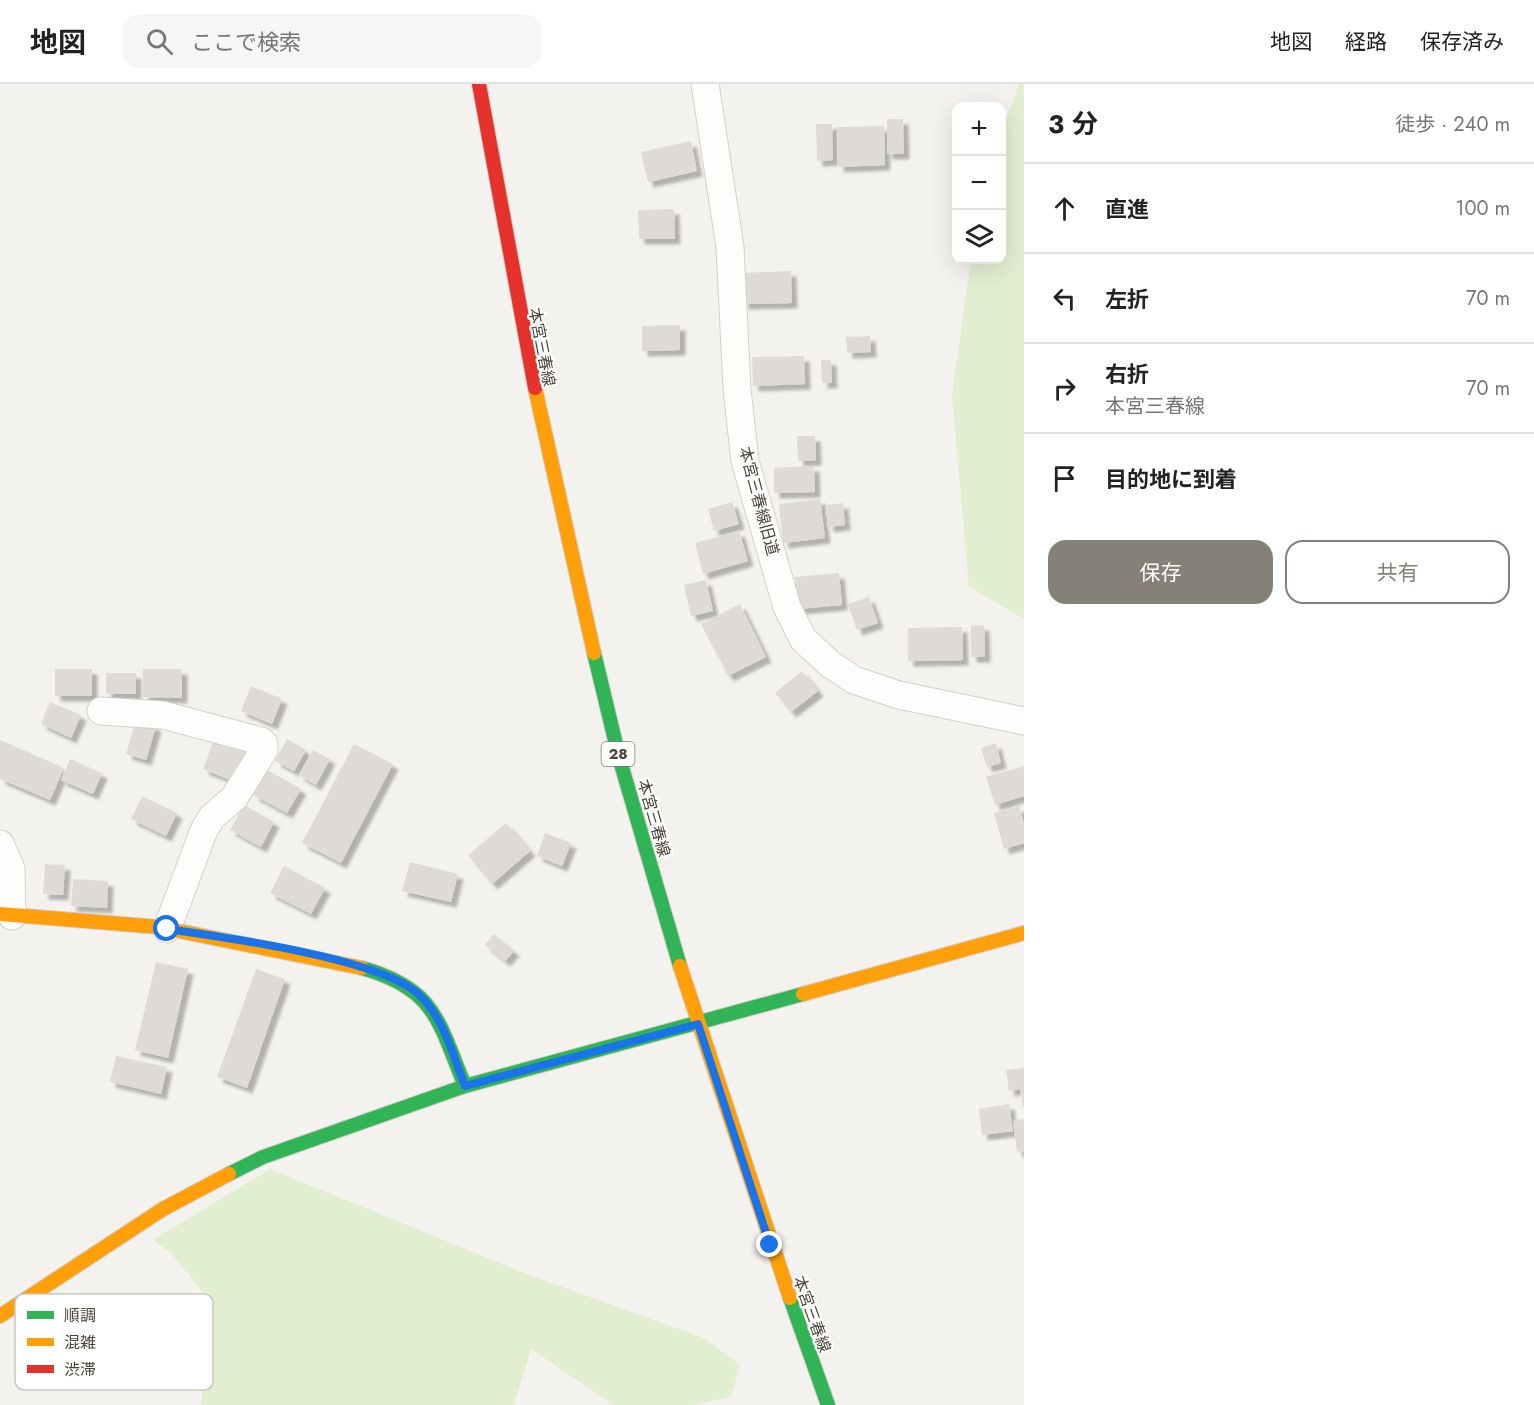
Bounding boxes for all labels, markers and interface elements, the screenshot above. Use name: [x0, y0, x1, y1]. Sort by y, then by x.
search box: [122, 14, 542, 68]
text: 地図: [30, 22, 86, 63]
icon: search: [143, 25, 176, 58]
text: ここで検索: [191, 26, 301, 58]
text: 地図: [1270, 27, 1312, 57]
text: 経路: [1345, 27, 1387, 57]
text: 保存済み: [1420, 27, 1504, 57]
map controls: [952, 102, 1006, 264]
button: +: [952, 102, 1006, 156]
text: 3 分: [1048, 105, 1098, 143]
text: 徒歩 · 240 m: [1395, 110, 1510, 139]
button: −: [952, 156, 1006, 210]
icon: ahead: [1048, 192, 1081, 225]
text: 直進: [1105, 193, 1149, 225]
text: 100 m: [1455, 194, 1510, 223]
button: layers: [952, 210, 1006, 264]
icon: left: [1048, 282, 1081, 315]
text: 左折: [1105, 283, 1149, 315]
text: 70 m: [1466, 284, 1510, 313]
street label: 本宮三春線: [523, 306, 561, 388]
text: 右折: [1105, 358, 1149, 390]
icon: right: [1048, 372, 1081, 405]
text: 70 m: [1466, 374, 1510, 403]
text: 本宮三春線: [1105, 392, 1205, 421]
street label: 本宮三春線旧道: [733, 444, 785, 558]
icon: arrive: [1048, 462, 1081, 495]
text: 目的地に到着: [1105, 463, 1237, 495]
button: 保存: [1048, 540, 1273, 604]
button: 共有: [1285, 540, 1510, 604]
road number: 28: [602, 742, 634, 766]
street label: 本宮三春線: [632, 776, 676, 860]
route start: [153, 915, 179, 941]
route end: [756, 1231, 782, 1257]
street label: 本宮三春線: [788, 1272, 836, 1356]
legend: [15, 1294, 213, 1390]
text: 順調: [64, 1304, 96, 1327]
text: 混雑: [64, 1331, 96, 1354]
text: 渋滞: [64, 1358, 96, 1381]

